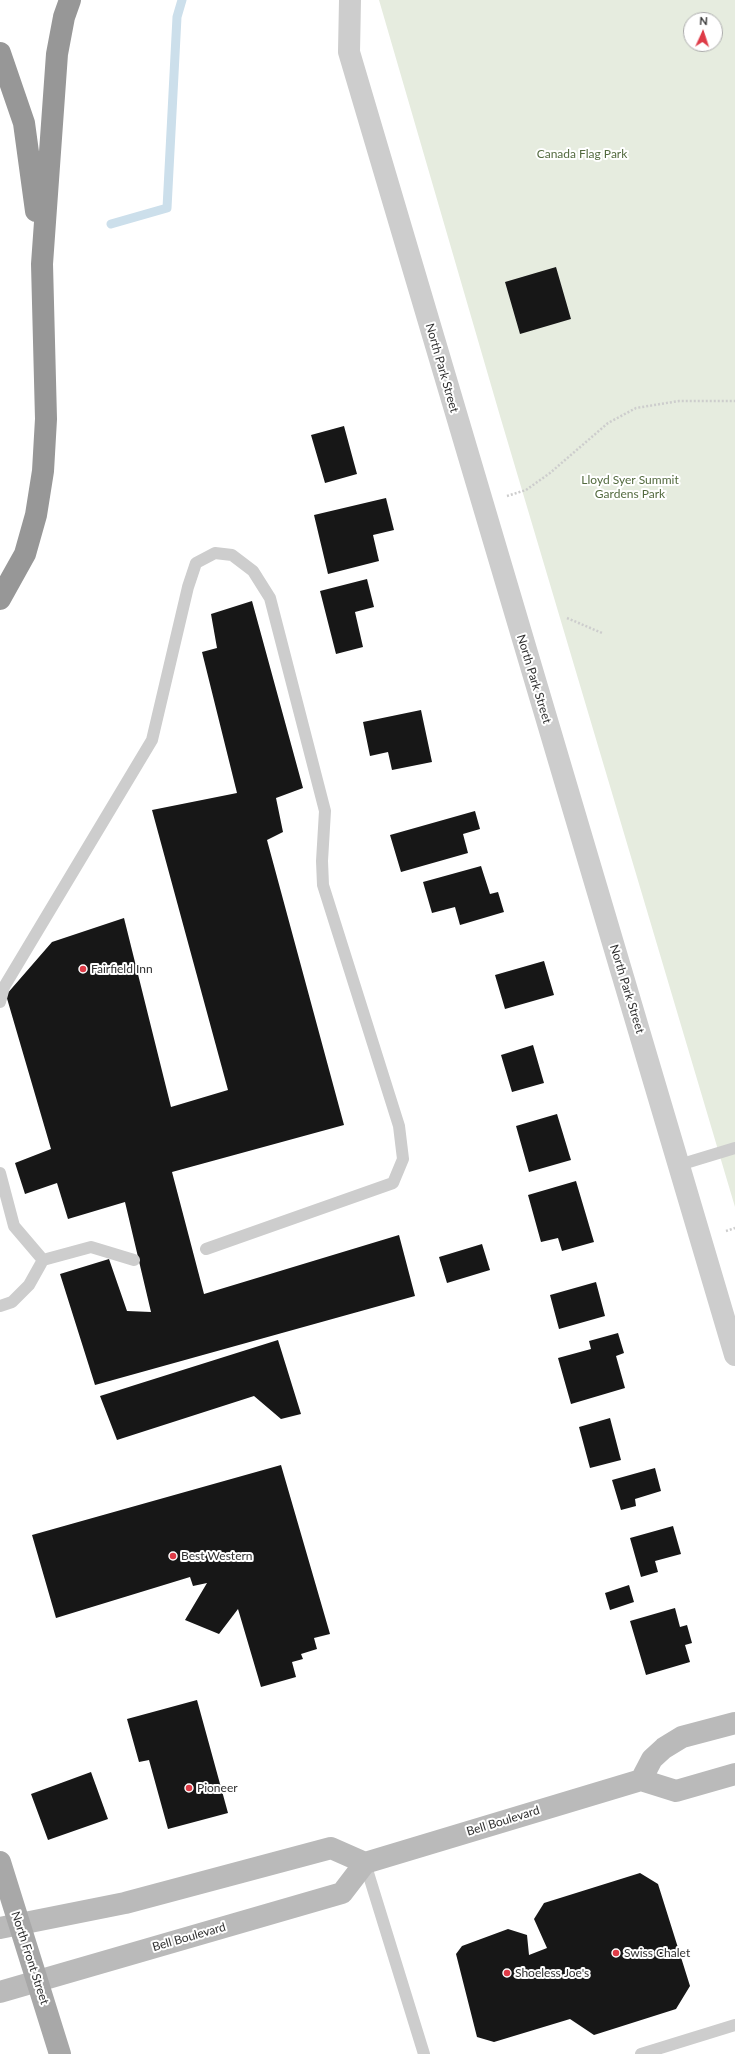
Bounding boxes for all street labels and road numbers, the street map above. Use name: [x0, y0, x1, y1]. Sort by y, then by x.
street label: North Park Street: [422, 322, 462, 414]
street label: North Park Street: [514, 633, 554, 725]
street label: North Park Street: [607, 943, 647, 1035]
street label: Bell Boulevard: [465, 1803, 541, 1839]
street label: North Front Street: [8, 1910, 52, 2006]
street label: Bell Boulevard: [151, 1920, 227, 1954]

